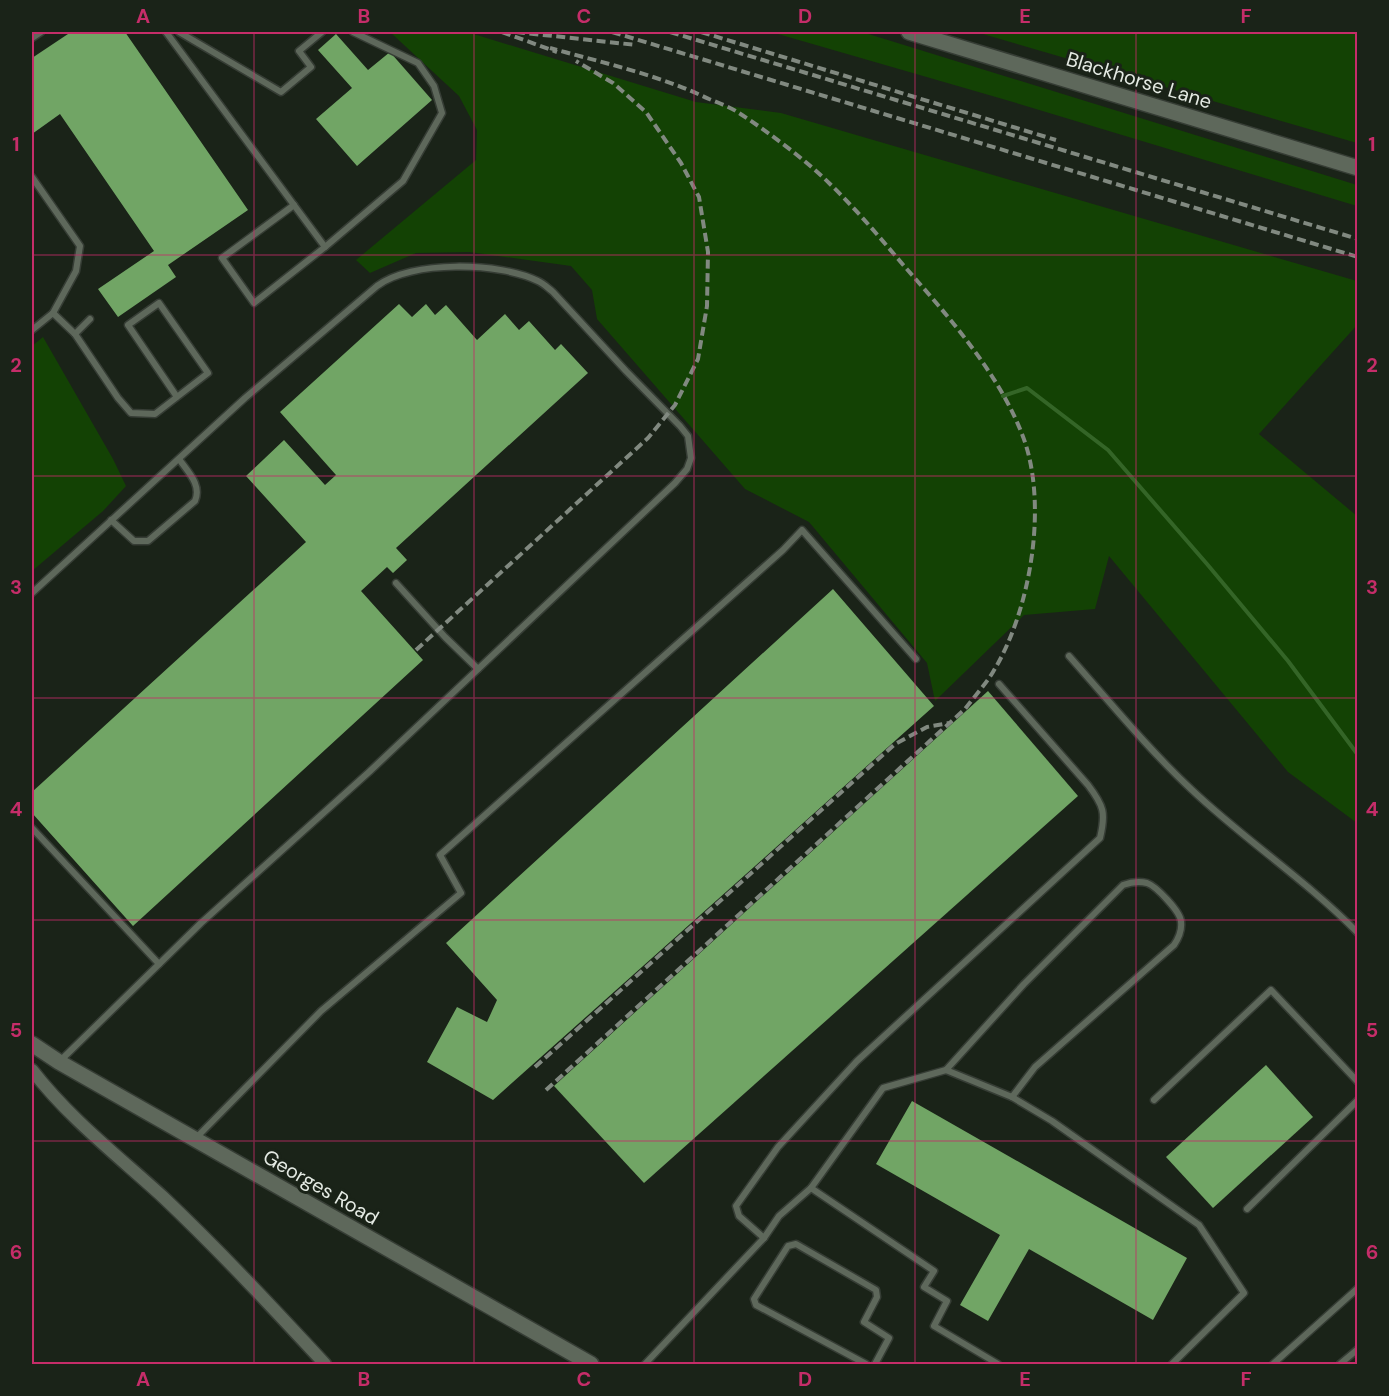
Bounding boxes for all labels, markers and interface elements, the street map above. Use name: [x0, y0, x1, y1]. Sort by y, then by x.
text: A: [136, 3, 150, 29]
text: B: [358, 3, 370, 29]
text: C: [577, 3, 591, 29]
text: D: [798, 3, 812, 29]
text: E: [1019, 3, 1031, 29]
text: F: [1240, 3, 1252, 29]
street label: Blackhorse Lane: [1063, 46, 1215, 114]
text: 1: [12, 131, 20, 157]
text: 1: [1368, 131, 1376, 157]
text: 2: [10, 352, 22, 378]
text: 2: [1366, 352, 1378, 378]
text: 3: [10, 574, 22, 600]
text: 3: [1366, 574, 1378, 600]
text: 4: [10, 796, 23, 822]
text: 4: [1366, 796, 1379, 822]
text: 5: [10, 1017, 22, 1043]
text: 5: [1366, 1017, 1378, 1043]
street label: Georges Road: [258, 1143, 384, 1231]
text: 6: [10, 1239, 22, 1265]
text: 6: [1366, 1239, 1378, 1265]
text: A: [136, 1366, 150, 1392]
text: B: [358, 1366, 370, 1392]
text: C: [577, 1366, 591, 1392]
text: D: [798, 1366, 812, 1392]
text: E: [1019, 1366, 1031, 1392]
text: F: [1240, 1366, 1252, 1392]

